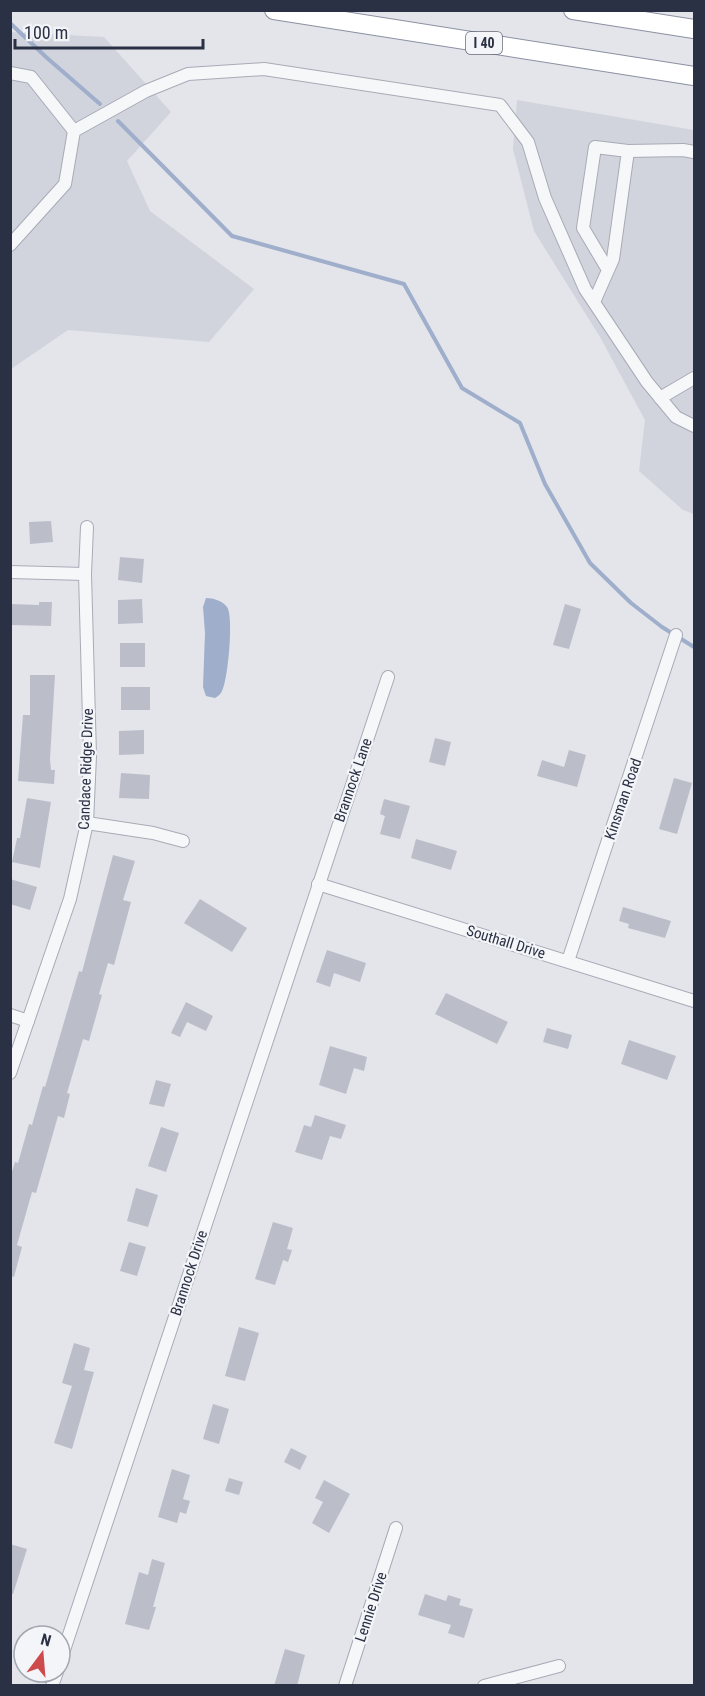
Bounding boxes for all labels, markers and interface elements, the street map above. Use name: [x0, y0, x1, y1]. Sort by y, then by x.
scale bar: [15, 12, 202, 50]
text: 100 m: [24, 22, 68, 43]
road number: I 40: [466, 32, 502, 54]
street label: Candace Ridge Drive: [75, 708, 97, 830]
street label: Brannock Lane: [330, 736, 376, 824]
street label: Kinsman Road: [601, 756, 645, 842]
street label: Southall Drive: [464, 921, 548, 963]
street label: Brannock Drive: [167, 1228, 211, 1318]
street label: Lennie Drive: [351, 1570, 391, 1644]
north arrow: [12, 1624, 72, 1684]
text: N: [39, 1630, 53, 1651]

